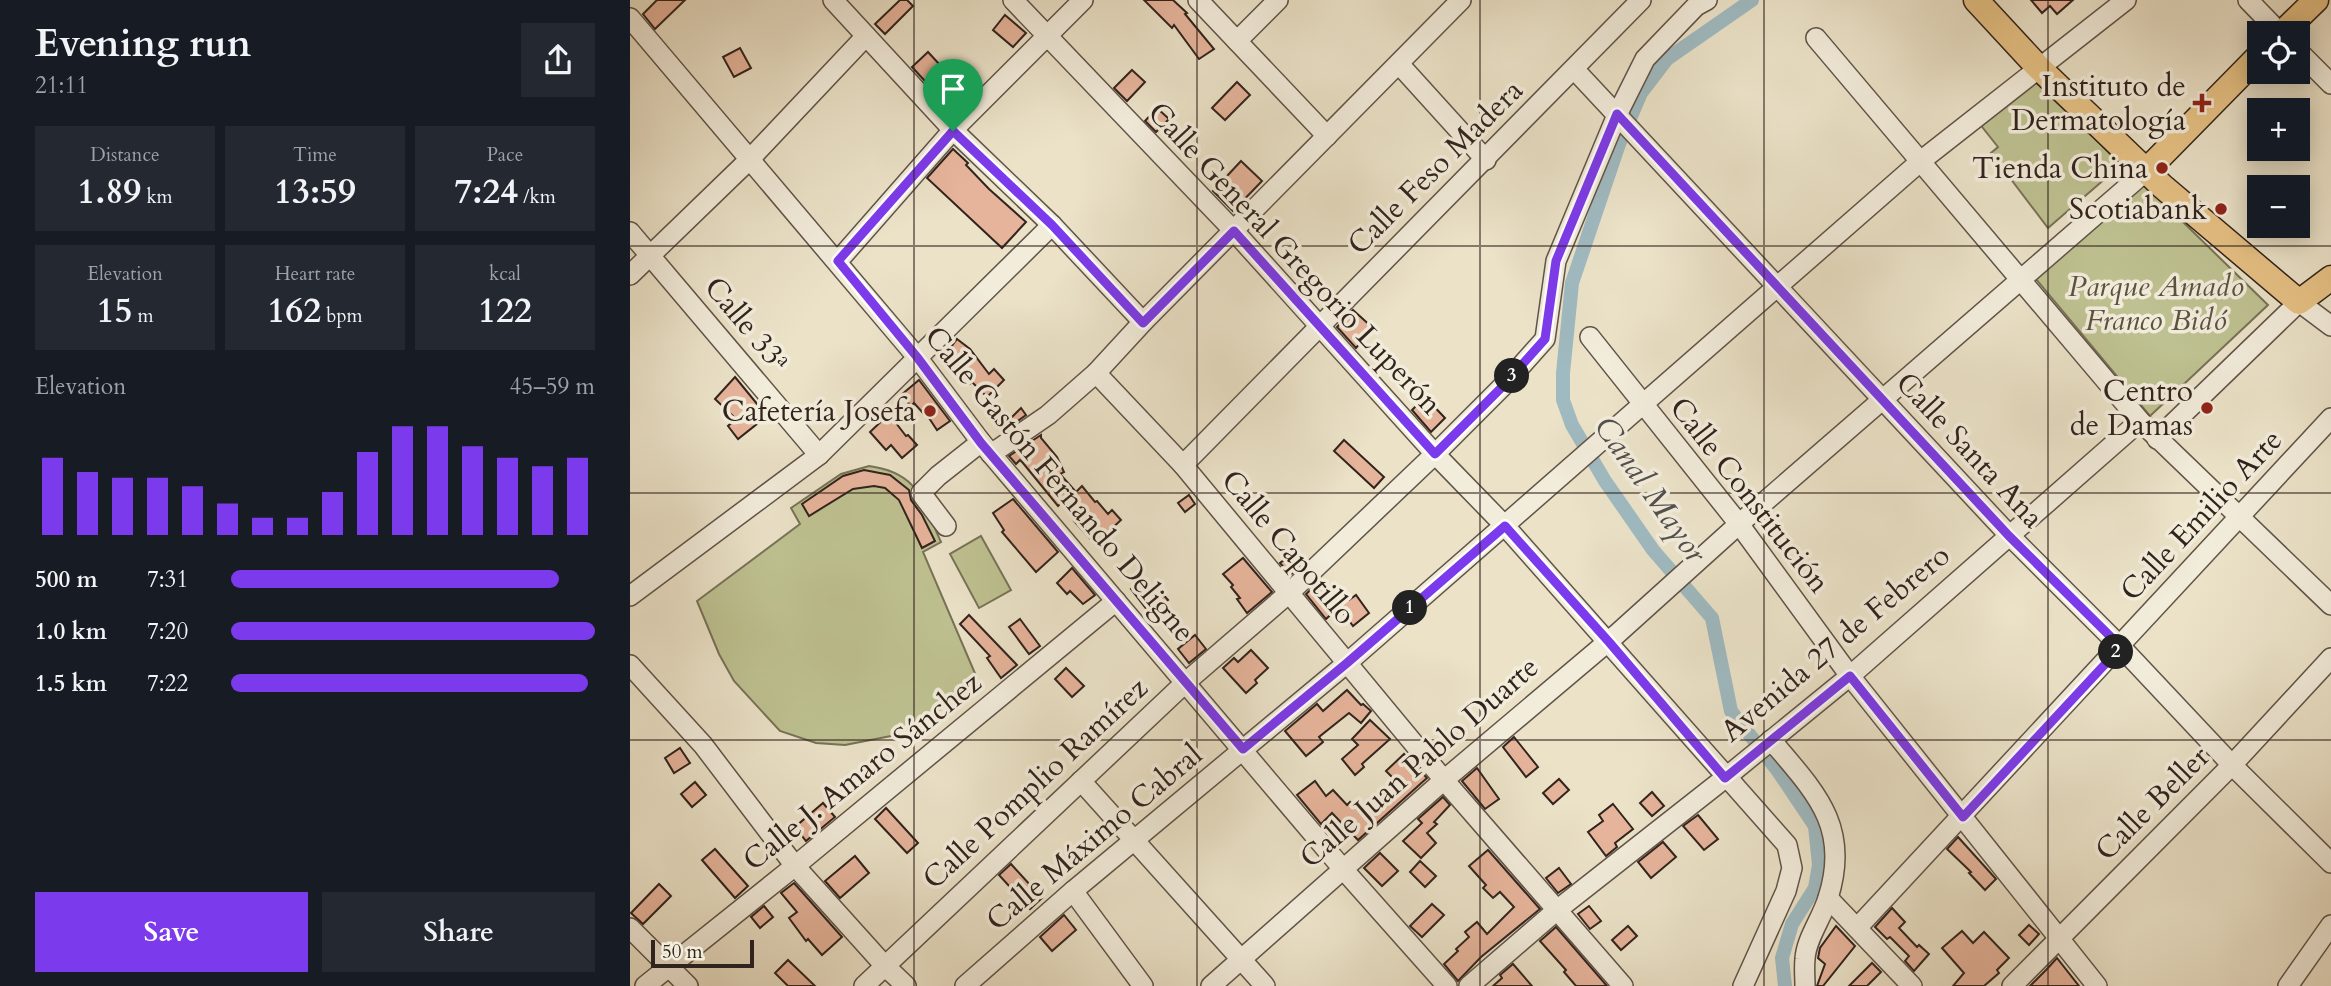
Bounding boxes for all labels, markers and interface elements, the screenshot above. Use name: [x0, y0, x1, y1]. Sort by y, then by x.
text: Evening run: [35, 18, 251, 70]
map controls: [2247, 21, 2310, 238]
button: locate: [2247, 21, 2310, 84]
button: share: [521, 23, 595, 97]
pin: [923, 59, 983, 131]
place label: Instituto de Dermatología: [2011, 66, 2186, 141]
text: 21:11: [35, 70, 88, 101]
icon: arrive: [934, 70, 972, 108]
street label: Calle Feso Madera: [1339, 71, 1532, 264]
street label: Calle General Gregorio Luperón: [1138, 93, 1451, 424]
marker: Instituto de Dermatología: [2192, 93, 2212, 113]
button: +: [2247, 98, 2310, 161]
text: Distance: [90, 142, 160, 168]
text: Time: [293, 142, 337, 168]
text: Pace: [487, 142, 523, 168]
place label: Tienda China: [1972, 148, 2148, 189]
marker: Tienda China: [2154, 160, 2170, 176]
text: 1.89: [77, 168, 141, 216]
text: 13:59: [274, 168, 356, 216]
text: 7:24: [454, 168, 518, 216]
button: −: [2247, 175, 2310, 238]
text: km: [141, 184, 173, 210]
text: /km: [518, 184, 556, 210]
place label: Scotiabank: [2069, 189, 2207, 230]
marker: Scotiabank: [2213, 201, 2229, 217]
text: Elevation: [87, 261, 163, 287]
text: Heart rate: [275, 261, 355, 287]
text: kcal: [489, 261, 521, 287]
park label: Parque Amado Franco Bidó: [2068, 266, 2244, 341]
street label: Calle 33ª: [695, 268, 799, 381]
text: 15: [96, 287, 132, 335]
text: 162: [267, 287, 321, 335]
text: 122: [478, 287, 532, 335]
text: m: [132, 303, 154, 329]
text: bpm: [321, 303, 363, 329]
street label: Calle Gastón Fernando Deligne: [915, 318, 1204, 651]
pin: 3: [1494, 358, 1530, 394]
text: 3: [1507, 362, 1516, 388]
street label: Calle Santa Ana: [1887, 363, 2053, 537]
text: Elevation: [35, 371, 126, 402]
text: 45–59 m: [510, 371, 595, 402]
place label: Centro de Damas: [2070, 371, 2193, 446]
street label: Calle Constitución: [1660, 389, 1839, 602]
place label: Cafetería Josefa: [722, 391, 916, 432]
marker: Centro de Damas: [2199, 400, 2215, 416]
marker: Cafetería Josefa: [922, 403, 938, 419]
water label: Canal Mayor: [1584, 407, 1718, 573]
street label: Calle Emilio Arte: [2111, 421, 2292, 610]
street label: Calle Capotillo: [1212, 461, 1365, 633]
street label: Avenida 27 de Febrero: [1712, 535, 1959, 752]
text: 500 m: [35, 564, 98, 595]
text: 7:31: [147, 564, 188, 595]
pin: 1: [1392, 590, 1428, 626]
text: 1: [1405, 594, 1414, 620]
text: 1.0 km: [35, 616, 107, 647]
text: 7:20: [147, 616, 188, 647]
pin: 2: [2098, 634, 2134, 670]
text: 2: [2111, 638, 2120, 664]
street label: Calle Juan Pablo Duarte: [1291, 647, 1548, 878]
street label: Calle J. Amaro Sánchez: [734, 662, 991, 880]
text: 1.5 km: [35, 668, 107, 699]
text: 7:22: [147, 668, 188, 699]
street label: Calle Pomplio Ramírez: [914, 668, 1157, 899]
street label: Calle Máximo Cabral: [978, 734, 1211, 940]
street label: Calle Beller: [2086, 737, 2219, 870]
button: Save: [35, 892, 308, 972]
button: Share: [322, 892, 595, 972]
scale bar: [651, 937, 754, 969]
text: 50 m: [662, 939, 703, 965]

